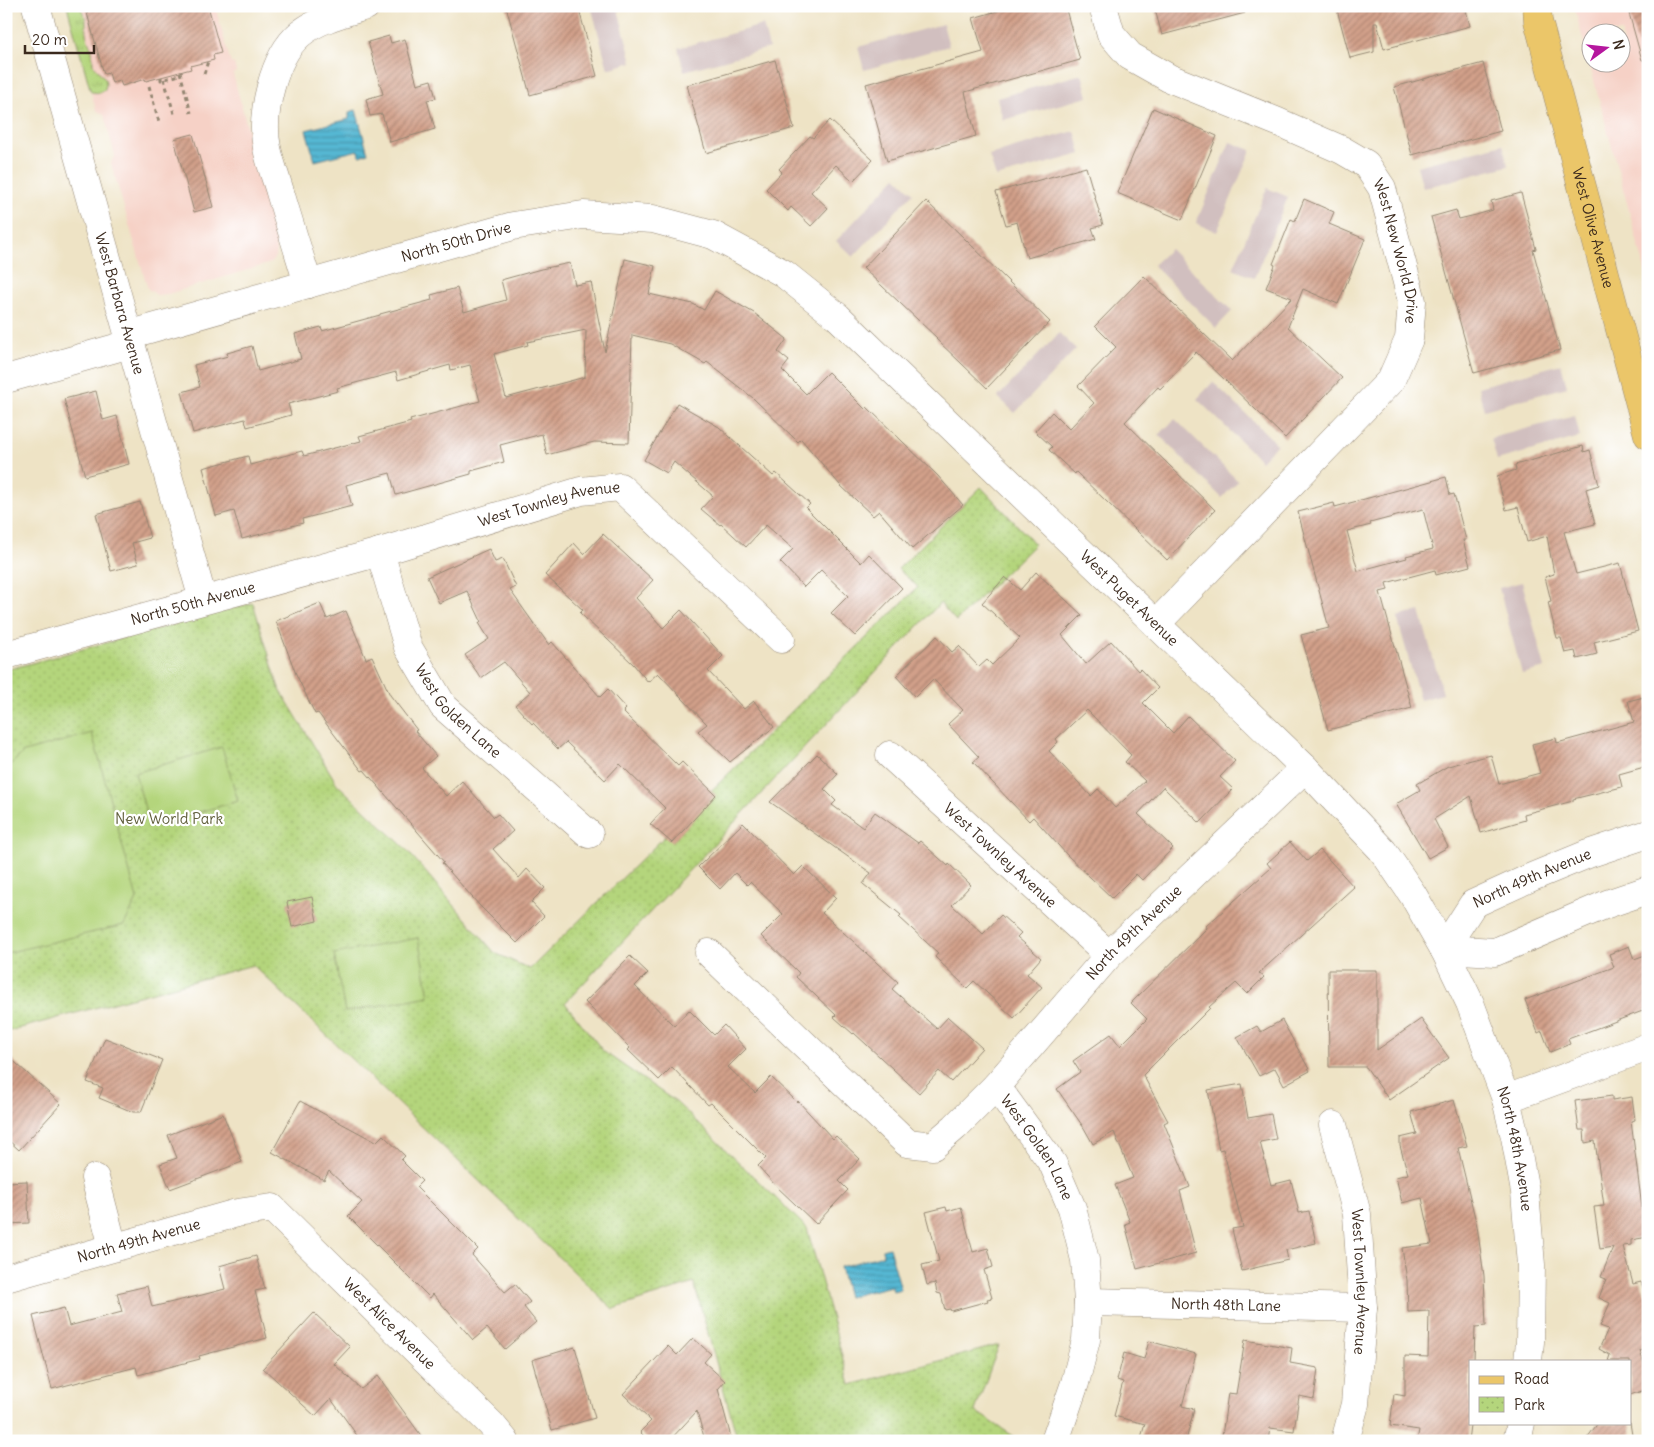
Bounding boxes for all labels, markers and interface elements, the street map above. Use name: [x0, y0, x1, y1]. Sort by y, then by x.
scale bar: [25, 22, 94, 54]
north arrow: [1582, 22, 1632, 72]
text: 20 m: [32, 30, 67, 49]
text: N: [1609, 38, 1629, 52]
street label: West Olive Avenue: [1568, 165, 1619, 290]
street label: West New World Drive: [1369, 174, 1422, 324]
street label: North 50th Drive: [399, 217, 513, 266]
street label: West Barbara Avenue: [91, 230, 149, 376]
street label: West Townley Avenue: [476, 477, 621, 531]
street label: West Puget Avenue: [1076, 546, 1183, 650]
street label: North 50th Avenue: [129, 577, 257, 629]
street label: West Golden Lane: [411, 660, 505, 762]
street label: West Townley Avenue: [940, 799, 1061, 911]
park label: New World Park: [115, 809, 223, 828]
street label: North 49th Avenue: [1470, 844, 1594, 912]
street label: North 49th Avenue: [1082, 881, 1185, 984]
street label: North 48th Avenue: [1493, 1083, 1537, 1212]
street label: West Golden Lane: [996, 1091, 1077, 1203]
street label: West Townley Avenue: [1348, 1208, 1373, 1355]
street label: North 49th Avenue: [75, 1214, 202, 1266]
street label: West Alice Avenue: [339, 1274, 440, 1373]
street label: North 48th Lane: [1171, 1294, 1281, 1315]
legend: [1469, 1360, 1632, 1424]
text: Road: [1514, 1369, 1549, 1388]
text: Park: [1514, 1395, 1545, 1414]

